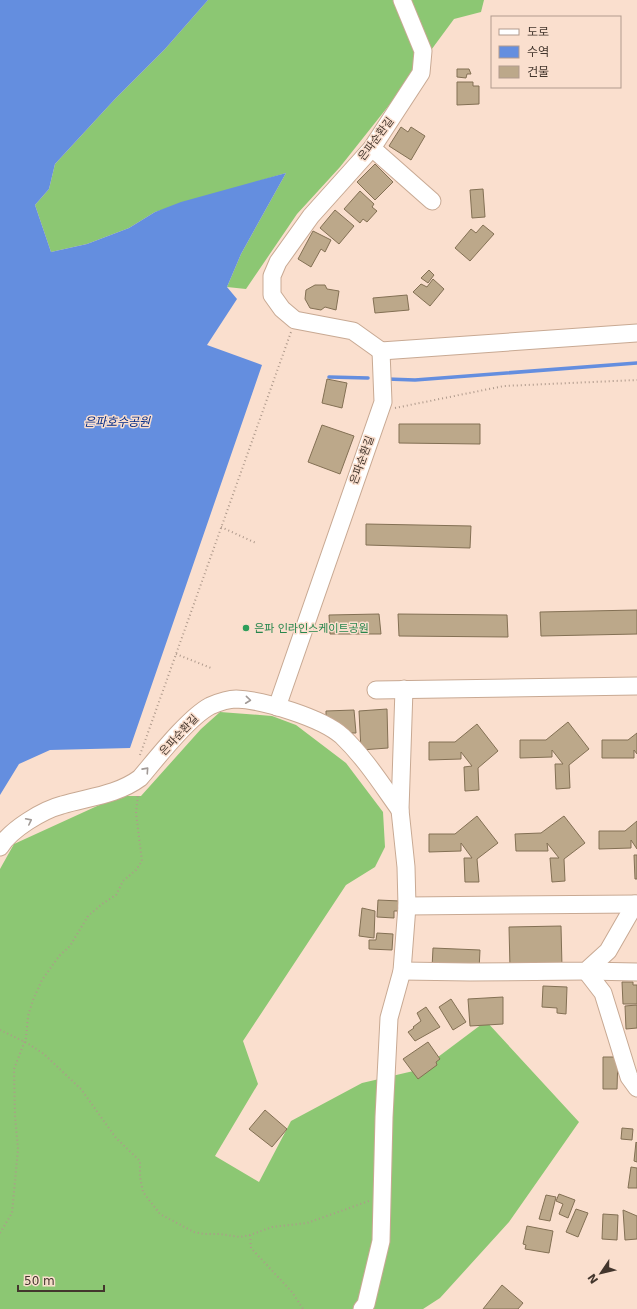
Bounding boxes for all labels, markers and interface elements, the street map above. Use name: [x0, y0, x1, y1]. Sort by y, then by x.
legend: [491, 16, 621, 88]
text: 도로: [527, 25, 549, 39]
text: 수역: [527, 45, 549, 59]
text: 건물: [527, 65, 549, 79]
street label: 은파순환길: [356, 115, 396, 163]
water label: 은파호수공원: [84, 415, 151, 429]
street label: 은파순환길: [347, 434, 377, 486]
place label: 은파 인라인스케이트공원: [254, 622, 369, 635]
marker: 은파 인라인스케이트공원: [241, 623, 251, 633]
one-way arrow: [245, 696, 251, 705]
street label: 은파순환길: [157, 712, 201, 758]
one-way arrow: [141, 767, 149, 775]
one-way arrow: [24, 818, 32, 826]
north arrow: [581, 1253, 621, 1293]
scale bar: [18, 1267, 104, 1293]
text: N: [585, 1271, 601, 1286]
text: 50 m: [24, 1274, 55, 1288]

